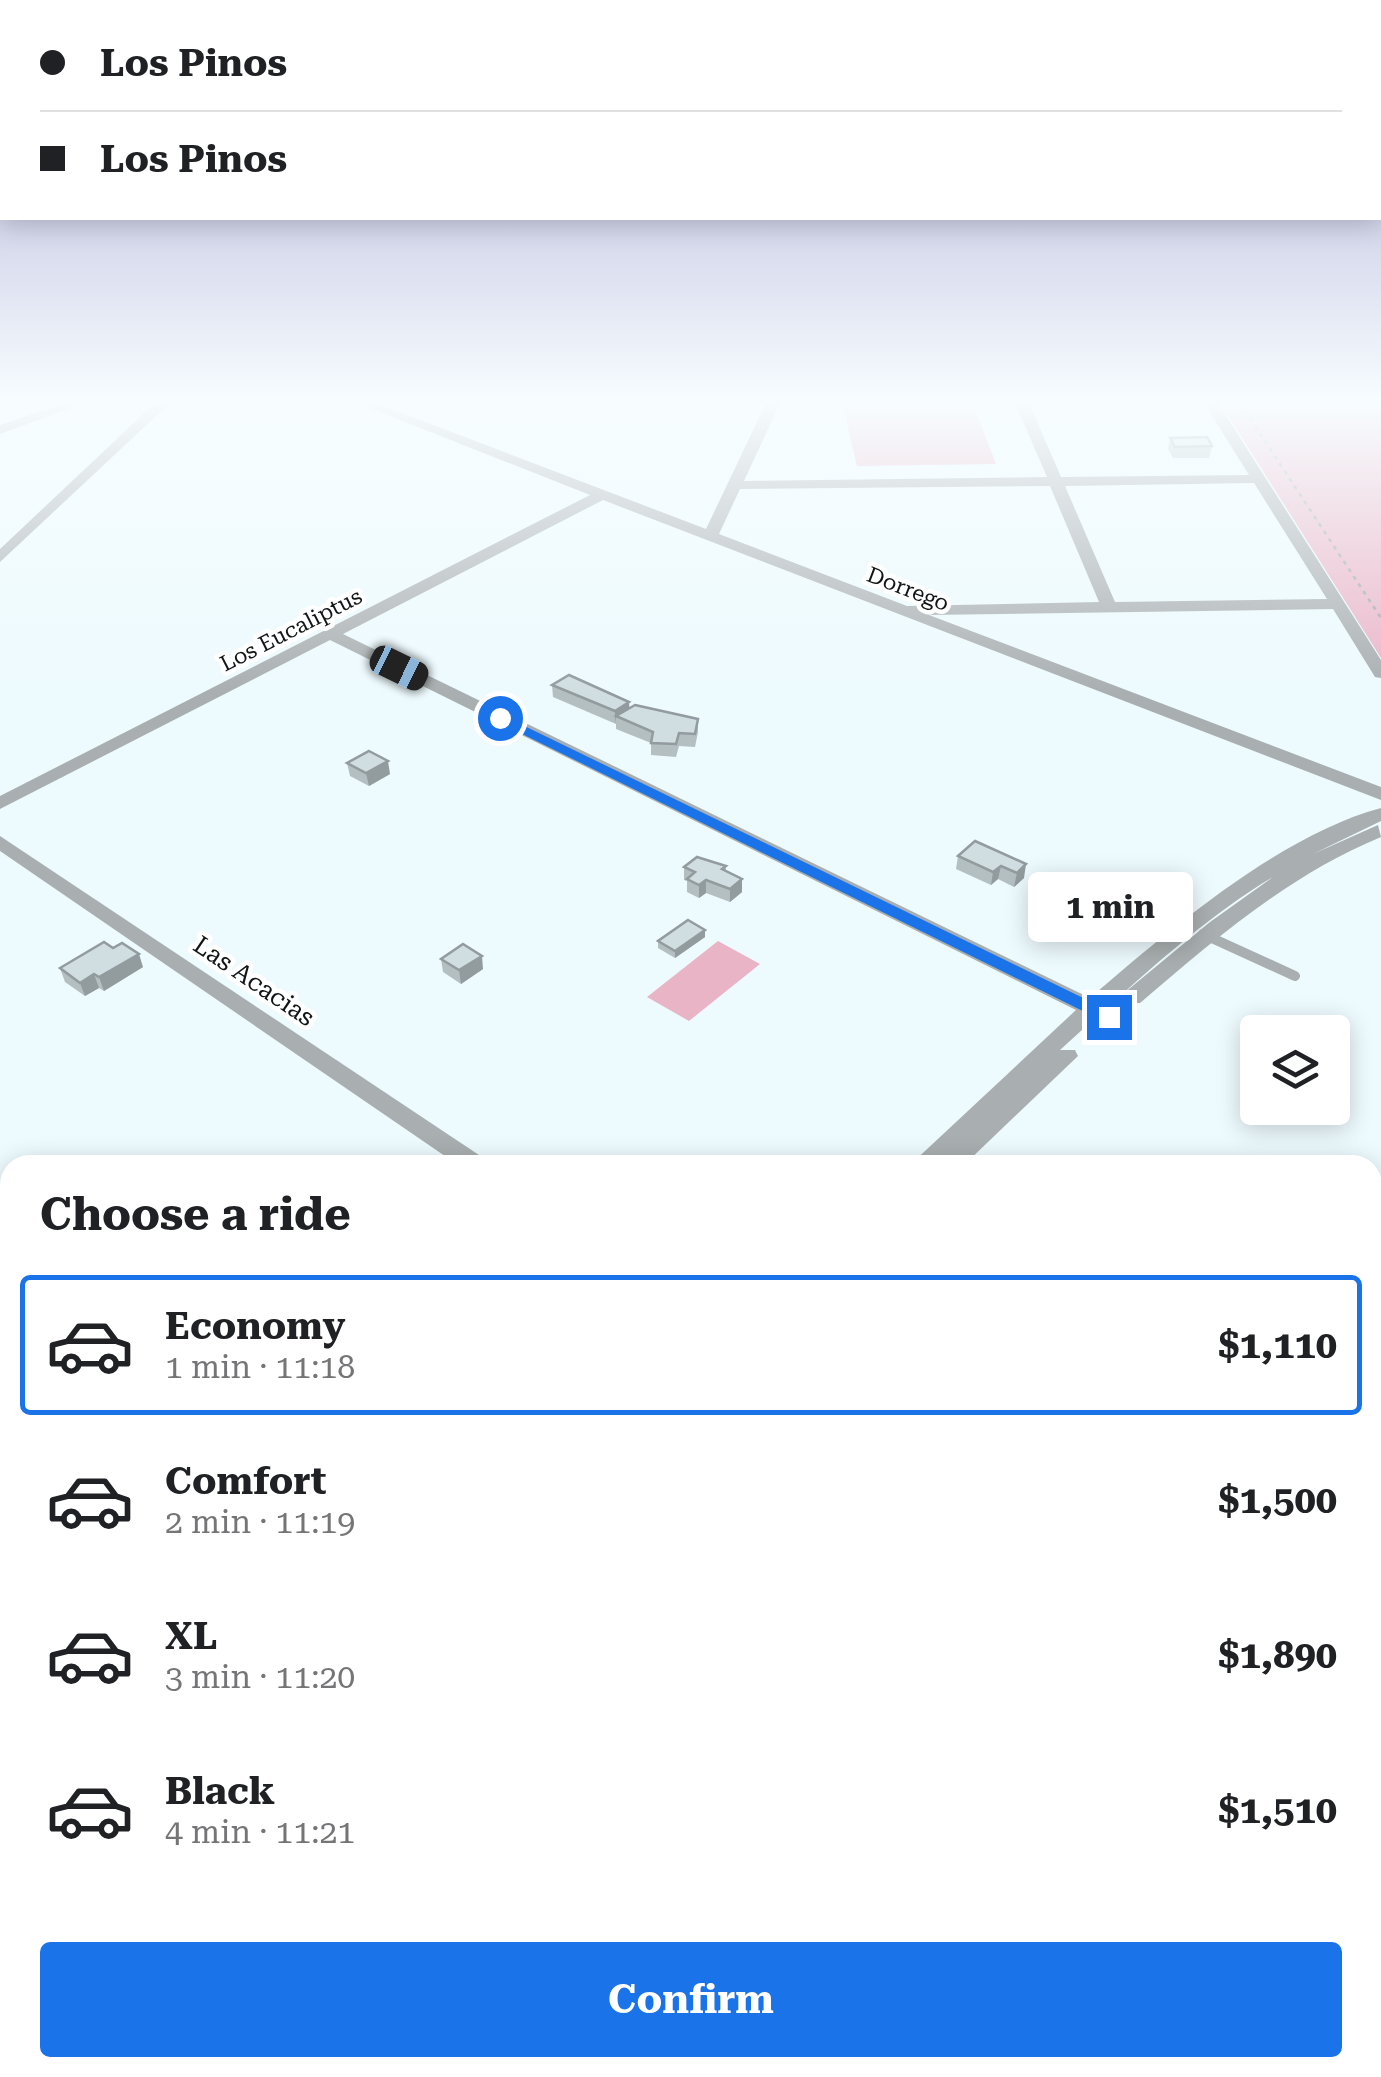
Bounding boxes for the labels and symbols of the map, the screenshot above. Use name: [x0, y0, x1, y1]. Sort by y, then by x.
street label: Dorrego: [863, 562, 953, 616]
street label: Los Eucaliptus: [216, 583, 366, 677]
car: [365, 641, 433, 695]
route start: [478, 696, 523, 741]
callout: 1 min: [1026, 872, 1192, 942]
street label: Las Acacias: [188, 930, 320, 1032]
route end: [1087, 995, 1132, 1040]

